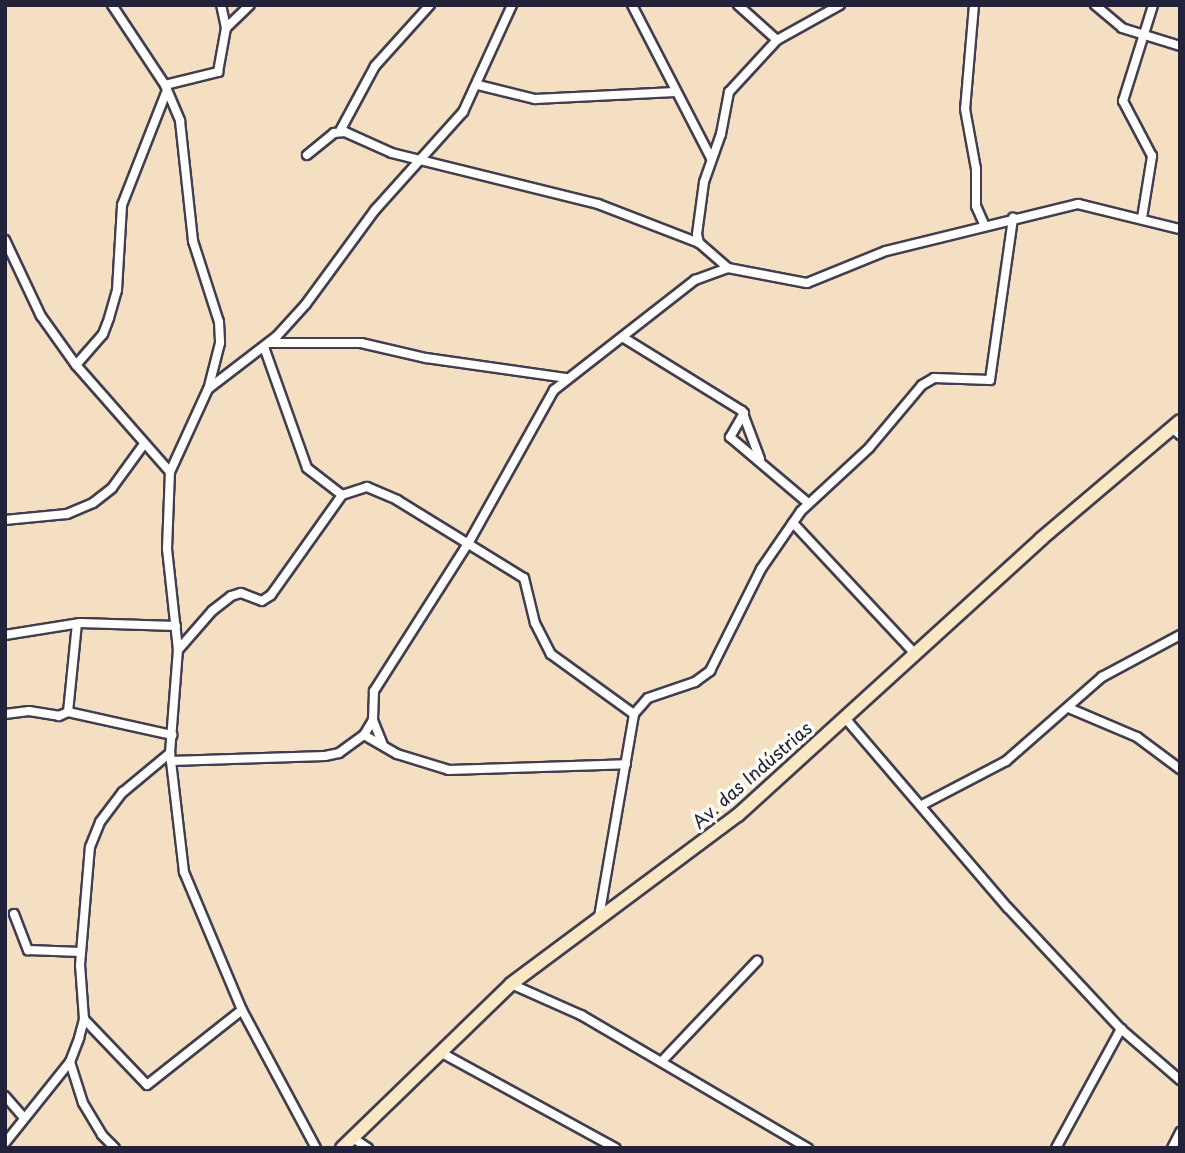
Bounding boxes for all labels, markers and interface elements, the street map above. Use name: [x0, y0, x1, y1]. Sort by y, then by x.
street label: Av. das Indústrias: [687, 717, 817, 833]

